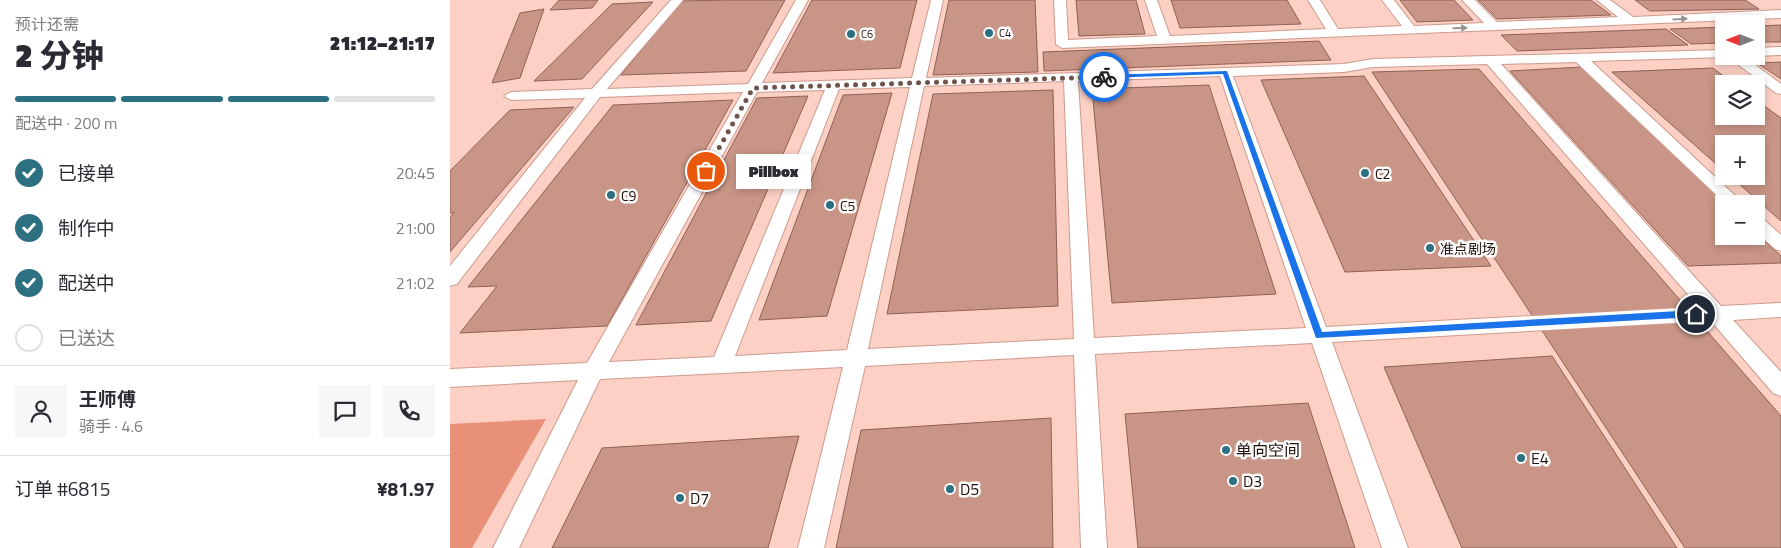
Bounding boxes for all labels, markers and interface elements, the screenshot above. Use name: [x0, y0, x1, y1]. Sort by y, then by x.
text: 预计还需: [15, 12, 79, 36]
one-way arrow: [1672, 14, 1688, 22]
north arrow: [1715, 15, 1765, 65]
map controls: [1715, 15, 1765, 245]
one-way arrow: [1452, 24, 1468, 32]
place label: C4: [999, 25, 1011, 41]
place label: C6: [861, 26, 873, 42]
marker: C4: [983, 27, 995, 39]
text: 21:12–21:17: [330, 28, 435, 57]
marker: C6: [845, 28, 857, 40]
text: 2 分钟: [15, 31, 103, 79]
courier: [1079, 52, 1129, 102]
icon: bike: [1090, 63, 1118, 91]
button: layers: [1715, 75, 1765, 125]
text: 配送中 · 200 m: [15, 111, 117, 135]
button: +: [1715, 135, 1765, 185]
pin: [685, 150, 727, 192]
callout: Pillbox: [736, 154, 811, 188]
icon: bag: [692, 157, 720, 185]
text: 已接单: [58, 158, 115, 187]
icon: check: [15, 159, 43, 187]
text: Pillbox: [749, 159, 798, 183]
text: 20:45: [396, 161, 435, 185]
place label: C2: [1375, 163, 1390, 184]
marker: C2: [1359, 167, 1371, 179]
place label: C9: [621, 185, 637, 206]
marker: C9: [605, 189, 617, 201]
place label: C5: [840, 195, 856, 216]
button: −: [1715, 195, 1765, 245]
marker: C5: [824, 199, 836, 211]
text: 制作中: [58, 213, 115, 242]
icon: check: [15, 214, 43, 242]
text: 21:00: [396, 216, 435, 240]
place label: 准点剧场: [1440, 238, 1496, 259]
marker: 准点剧场: [1424, 242, 1436, 254]
text: 配送中: [58, 268, 115, 297]
icon: check: [15, 269, 43, 297]
text: 21:02: [396, 271, 435, 295]
pin: [1675, 293, 1717, 335]
icon: home: [1682, 300, 1710, 328]
text: 已送达: [58, 323, 115, 352]
text: 王师傅: [79, 384, 136, 413]
button: person: [15, 385, 67, 437]
button: chat: [319, 385, 371, 437]
button: phone: [383, 385, 435, 437]
text: 骑手 · 4.6: [79, 414, 143, 438]
place label: 单向空间: [1236, 438, 1300, 462]
marker: 单向空间: [1220, 444, 1232, 456]
place label: E4: [1531, 446, 1549, 470]
marker: E4: [1515, 452, 1527, 464]
place label: D3: [1243, 469, 1262, 493]
text: 订单 #6815: [15, 474, 110, 503]
text: ¥81.97: [377, 474, 435, 503]
marker: D3: [1227, 475, 1239, 487]
place label: D5: [960, 477, 979, 501]
marker: D5: [944, 483, 956, 495]
place label: D7: [690, 486, 709, 510]
marker: D7: [674, 492, 686, 504]

